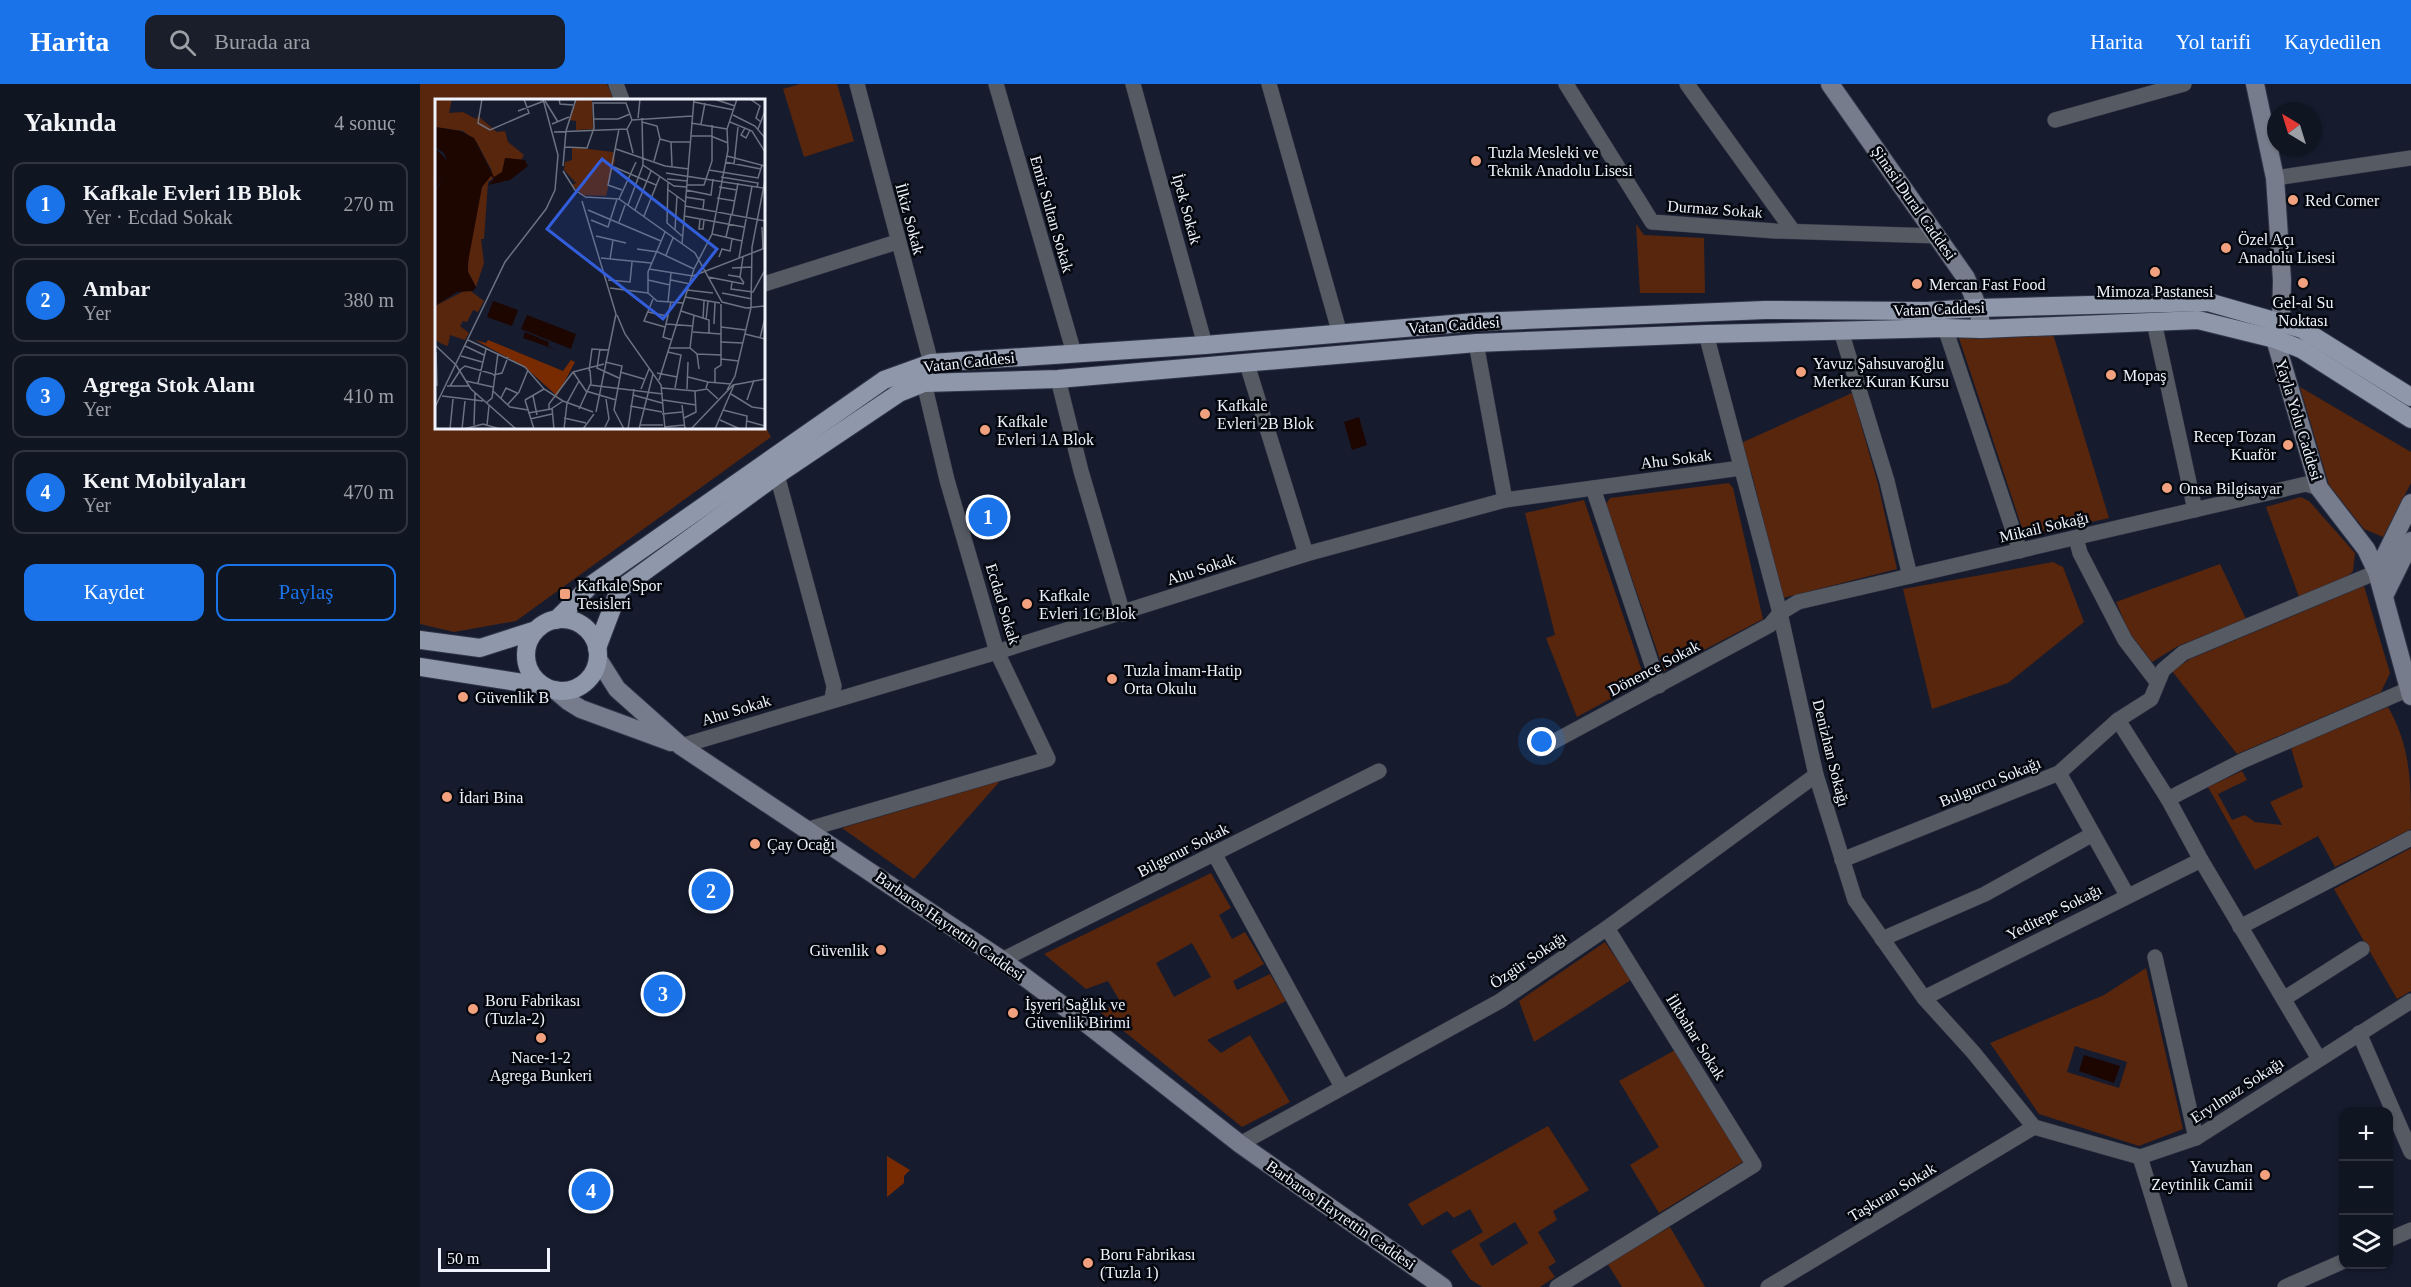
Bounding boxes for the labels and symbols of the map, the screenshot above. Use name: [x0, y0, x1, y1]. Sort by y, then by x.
inset map: [435, 99, 765, 429]
north arrow: [2267, 102, 2321, 156]
street label: Şinasi Dural Caddesi: [1867, 143, 1960, 264]
place label: Tuzla Mesleki ve Teknik Anadolu Lisesi: [1488, 144, 1633, 179]
street label: Emir Sultan Sokak: [1027, 154, 1077, 274]
marker: Tuzla Mesleki ve Teknik Anadolu Lisesi: [1469, 154, 1483, 168]
street label: İpek Sokak: [1168, 172, 1205, 246]
street label: İlkiz Sokak: [892, 181, 928, 257]
place label: Red Corner: [2305, 192, 2380, 209]
marker: Red Corner: [2286, 193, 2300, 207]
street label: Durmaz Sokak: [1667, 197, 1763, 221]
place label: Özel Açı Anadolu Lisesi: [2238, 231, 2336, 266]
marker: Özel Açı Anadolu Lisesi: [2219, 241, 2233, 255]
marker: Mimoza Pastanesi: [2148, 265, 2162, 279]
place label: Mercan Fast Food: [1929, 276, 2045, 293]
marker: Gel-al Su Noktası: [2296, 276, 2310, 290]
marker: Mercan Fast Food: [1910, 277, 1924, 291]
place label: Mimoza Pastanesi: [2097, 283, 2214, 300]
place label: Gel-al Su Noktası: [2273, 294, 2333, 329]
street label: Vatan Caddesi: [1893, 299, 1986, 319]
street label: Vatan Caddesi: [1408, 313, 1501, 337]
street label: Vatan Caddesi: [922, 349, 1016, 375]
place label: Yavuz Şahsuvaroğlu Merkez Kuran Kursu: [1813, 355, 1949, 390]
street label: Yayla Yolu Caddesi: [2272, 357, 2326, 484]
marker: Yavuz Şahsuvaroğlu Merkez Kuran Kursu: [1794, 365, 1808, 379]
place label: Mopaş: [2123, 367, 2167, 385]
marker: Mopaş: [2104, 368, 2118, 382]
place label: Kafkale Evleri 2B Blok: [1217, 397, 1314, 432]
marker: Kafkale Evleri 2B Blok: [1198, 407, 1212, 421]
place label: Kafkale Evleri 1A Blok: [997, 413, 1094, 448]
marker: Kafkale Evleri 1A Blok: [978, 423, 992, 437]
place label: Recep Tozan Kuaför: [2193, 428, 2277, 463]
marker: Recep Tozan Kuaför: [2281, 438, 2295, 452]
street label: Ahu Sokak: [1639, 446, 1713, 472]
place label: Onsa Bilgisayar: [2179, 480, 2282, 498]
marker: Onsa Bilgisayar: [2160, 481, 2174, 495]
pin: 1: [968, 494, 1008, 540]
street label: Mikail Sokağı: [1998, 508, 2091, 547]
street label: Ahu Sokak: [1164, 550, 1238, 588]
street label: Ecdad Sokak: [983, 561, 1023, 647]
place label: Kafkale Spor Tesisleri: [577, 577, 663, 612]
marker: Kafkale Spor Tesisleri: [558, 587, 572, 601]
place label: Kafkale Evleri 1C Blok: [1039, 587, 1136, 622]
marker: Kafkale Evleri 1C Blok: [1020, 597, 1034, 611]
street label: Dönence Sokak: [1605, 637, 1703, 699]
place label: Tuzla İmam-Hatip Orta Okulu: [1124, 662, 1242, 697]
marker: Tuzla İmam-Hatip Orta Okulu: [1105, 672, 1119, 686]
place label: Güvenlik B: [475, 689, 549, 706]
marker: Güvenlik B: [456, 690, 470, 704]
street label: Ahu Sokak: [699, 691, 773, 729]
street label: Denizhan Sokağı: [1809, 698, 1853, 809]
your location: [1527, 727, 1556, 756]
street label: Bulgurcu Sokağı: [1937, 754, 2044, 811]
place label: İdari Bina: [459, 789, 523, 806]
marker: İdari Bina: [440, 790, 454, 804]
street label: Bilgenur Sokak: [1135, 820, 1232, 881]
place label: Çay Ocağı: [767, 836, 836, 854]
marker: Çay Ocağı: [748, 837, 762, 851]
pin: 2: [692, 868, 730, 914]
street label: Barbaros Hayrettin Caddesi: [872, 868, 1028, 985]
street label: Yeditepe Sokağı: [2004, 880, 2105, 944]
street label: Özgür Sokağı: [1487, 928, 1570, 993]
place label: Güvenlik: [809, 942, 869, 959]
marker: Güvenlik: [874, 943, 888, 957]
pin: 3: [644, 972, 682, 1016]
street label: İlkbahar Sokak: [1663, 991, 1729, 1083]
place label: Boru Fabrikası (Tuzla-2): [485, 992, 581, 1028]
place label: İşyeri Sağlık ve Güvenlik Birimi: [1025, 996, 1131, 1031]
marker: Boru Fabrikası (Tuzla-2): [466, 1002, 480, 1016]
marker: İşyeri Sağlık ve Güvenlik Birimi: [1006, 1006, 1020, 1020]
marker: Nace-1-2 Agrega Bunkeri: [534, 1031, 548, 1045]
place label: Nace-1-2 Agrega Bunkeri: [490, 1049, 593, 1085]
street label: Eryılmaz Sokağı: [2187, 1053, 2288, 1127]
street label: Barbaros Hayrettin Caddesi: [1263, 1157, 1419, 1274]
place label: Yavuzhan Zeytinlik Camii: [2151, 1158, 2254, 1194]
street label: Taşkıran Sokak: [1845, 1159, 1939, 1226]
pin: 4: [572, 1168, 610, 1214]
marker: Yavuzhan Zeytinlik Camii: [2258, 1168, 2272, 1182]
scale bar: [438, 1245, 550, 1272]
place label: Boru Fabrikası (Tuzla 1): [1100, 1246, 1196, 1282]
marker: Boru Fabrikası (Tuzla 1): [1081, 1256, 1095, 1270]

